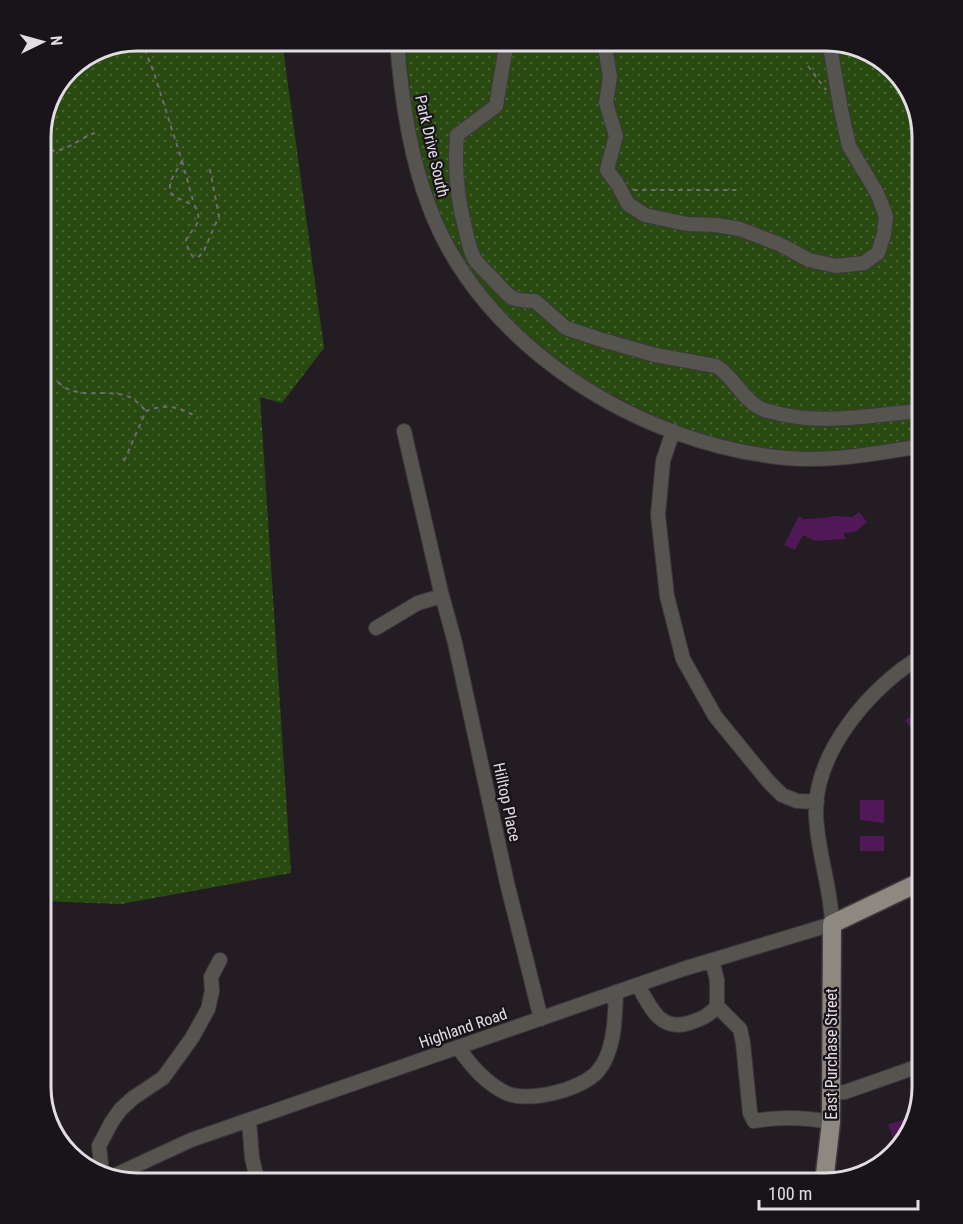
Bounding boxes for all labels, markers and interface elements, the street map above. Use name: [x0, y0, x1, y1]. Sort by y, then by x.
north arrow: [12, 12, 72, 72]
text: N: [47, 35, 66, 46]
street label: Park Drive South: [411, 93, 453, 199]
street label: Hilltop Place: [489, 761, 525, 843]
street label: East Purchase Street: [822, 988, 841, 1120]
street label: Highland Road: [416, 1004, 510, 1052]
scale bar: [759, 1173, 918, 1211]
text: 100 m: [768, 1183, 812, 1204]

